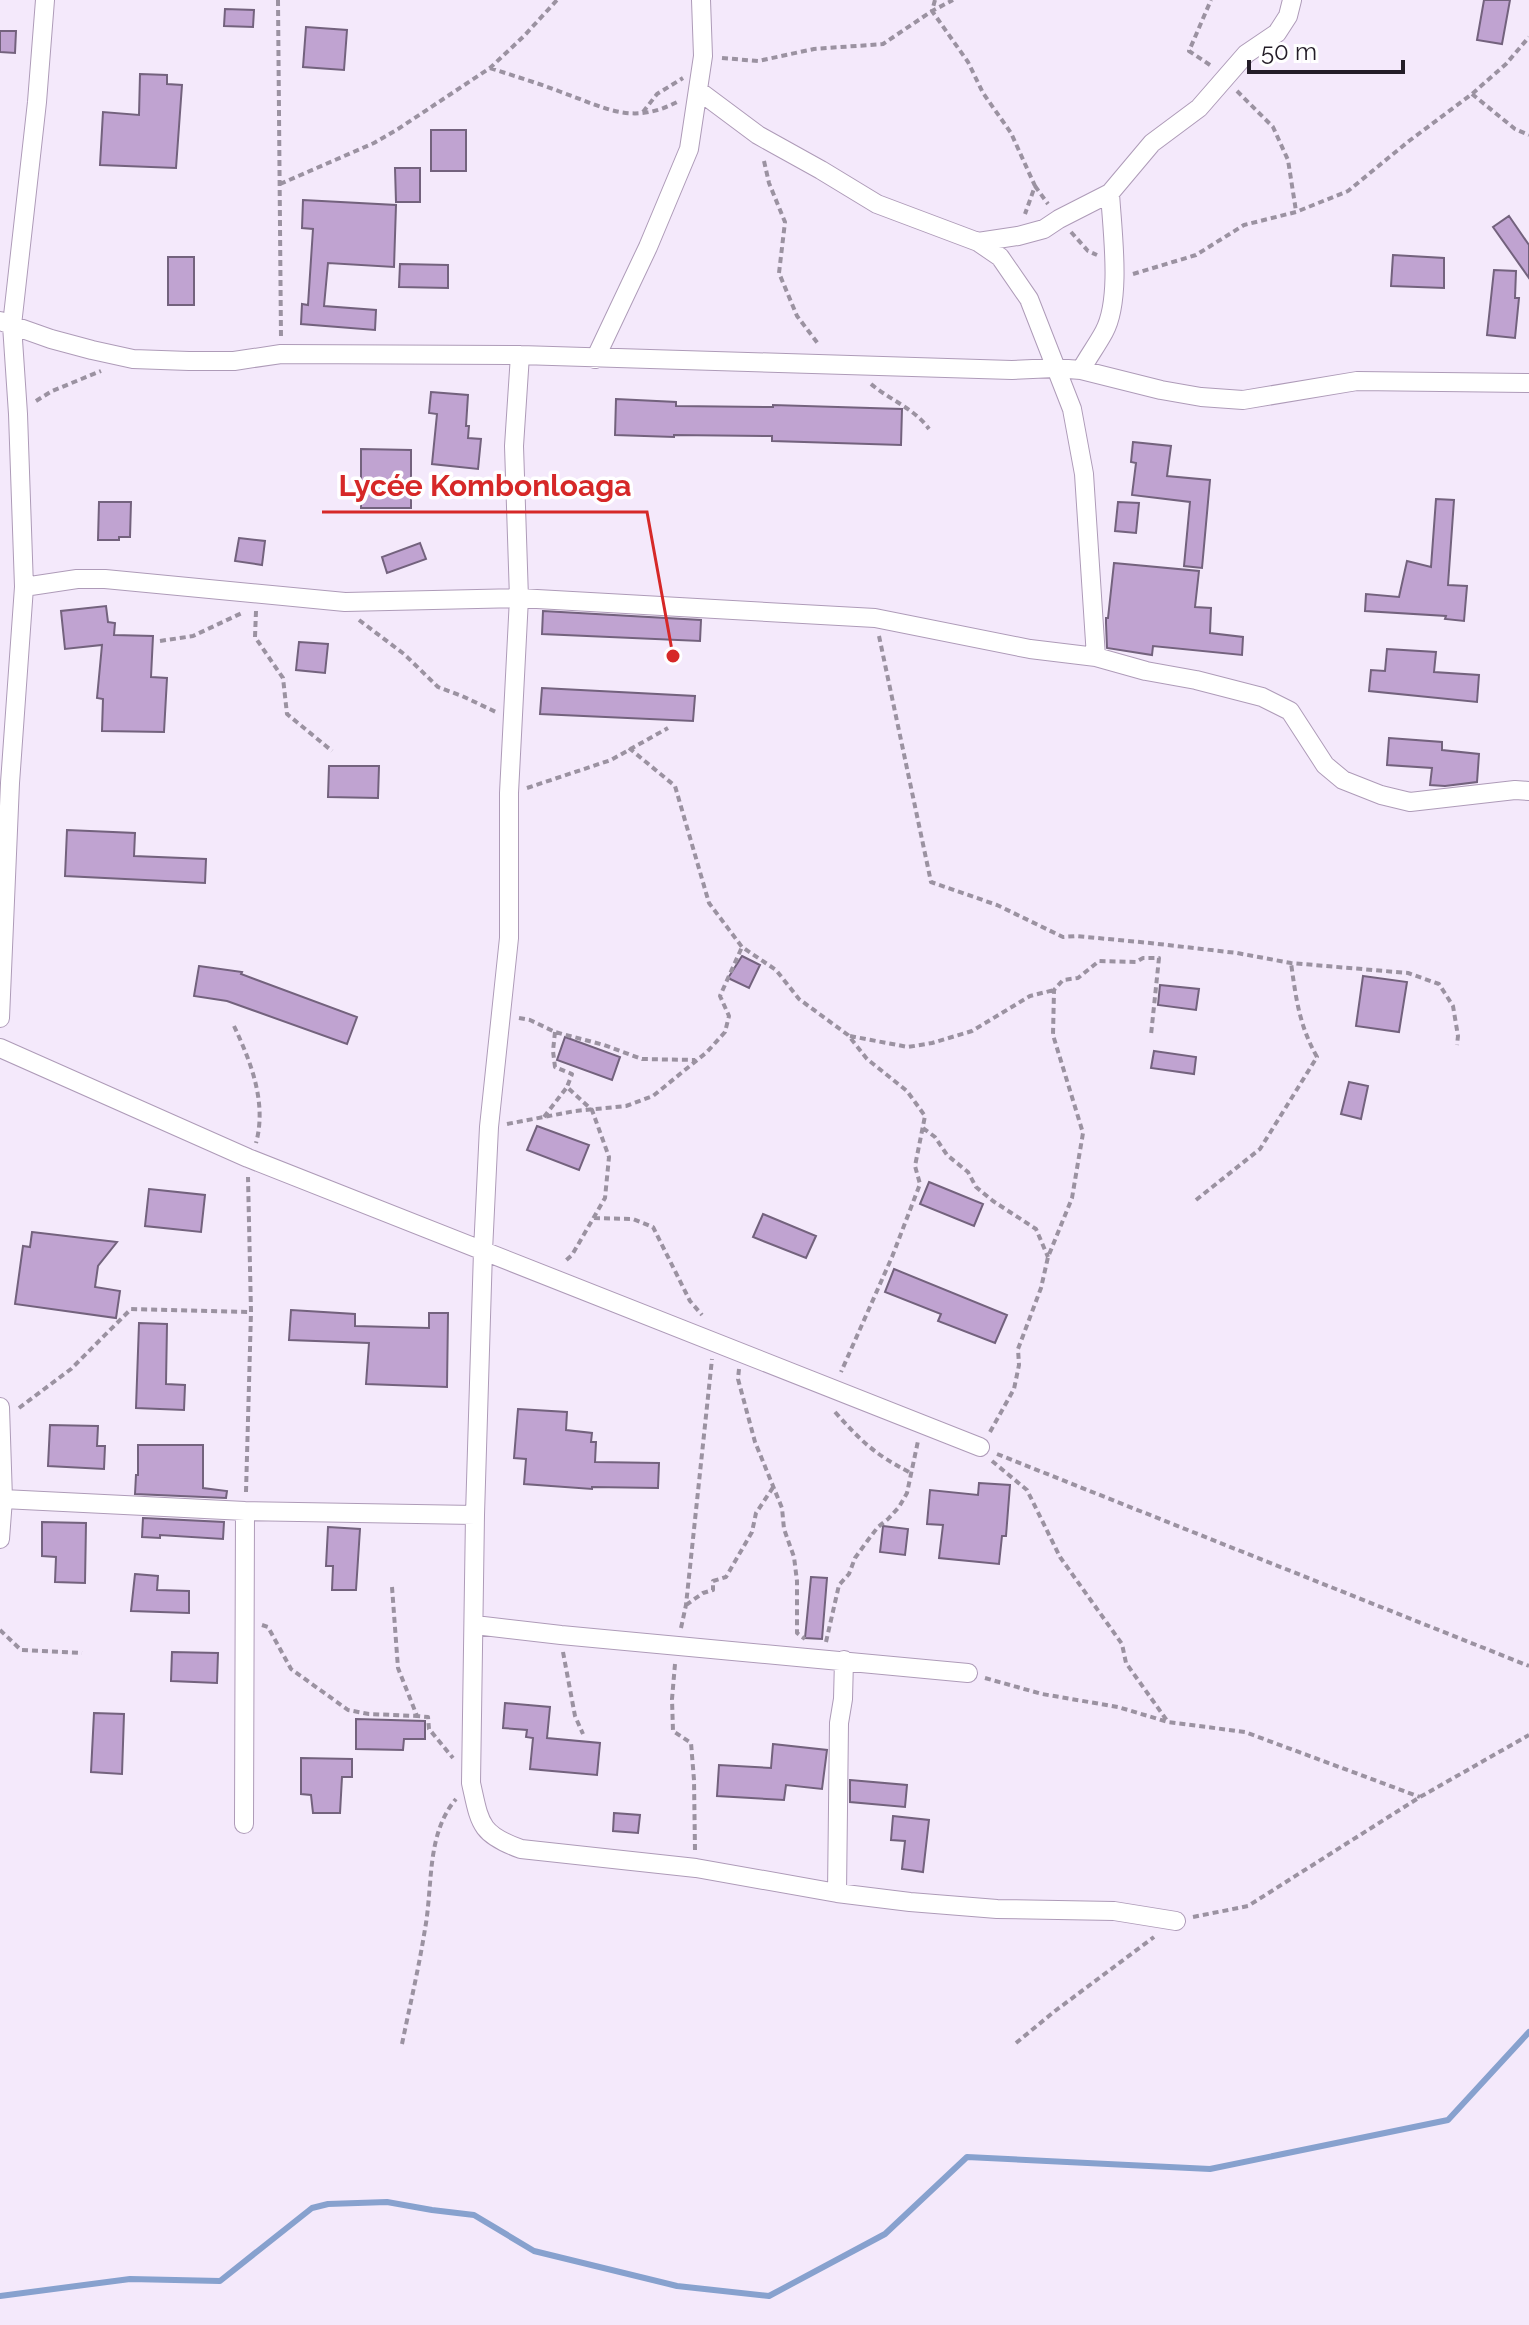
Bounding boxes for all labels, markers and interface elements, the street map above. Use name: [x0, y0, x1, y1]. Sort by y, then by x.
scale bar: [1249, 24, 1403, 74]
text: 50 m: [1261, 37, 1317, 66]
callout: Lycée Kombonloaga: [322, 458, 647, 512]
text: Lycée Kombonloaga: [338, 468, 632, 503]

